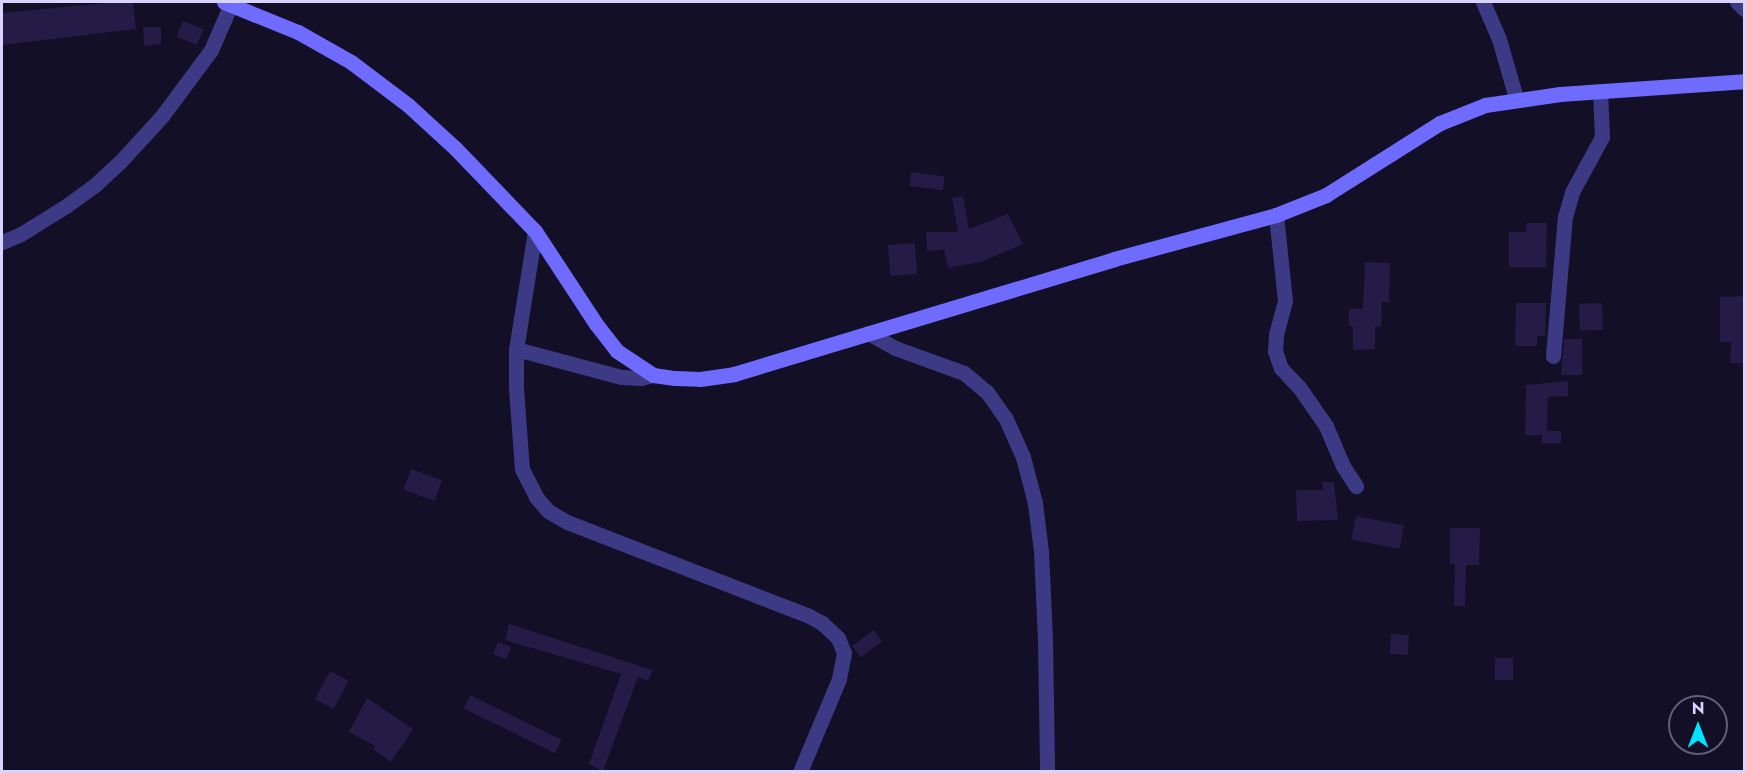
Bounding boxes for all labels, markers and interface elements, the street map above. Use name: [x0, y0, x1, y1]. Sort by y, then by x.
north arrow: [1668, 695, 1728, 755]
text: N: [1692, 697, 1704, 720]

